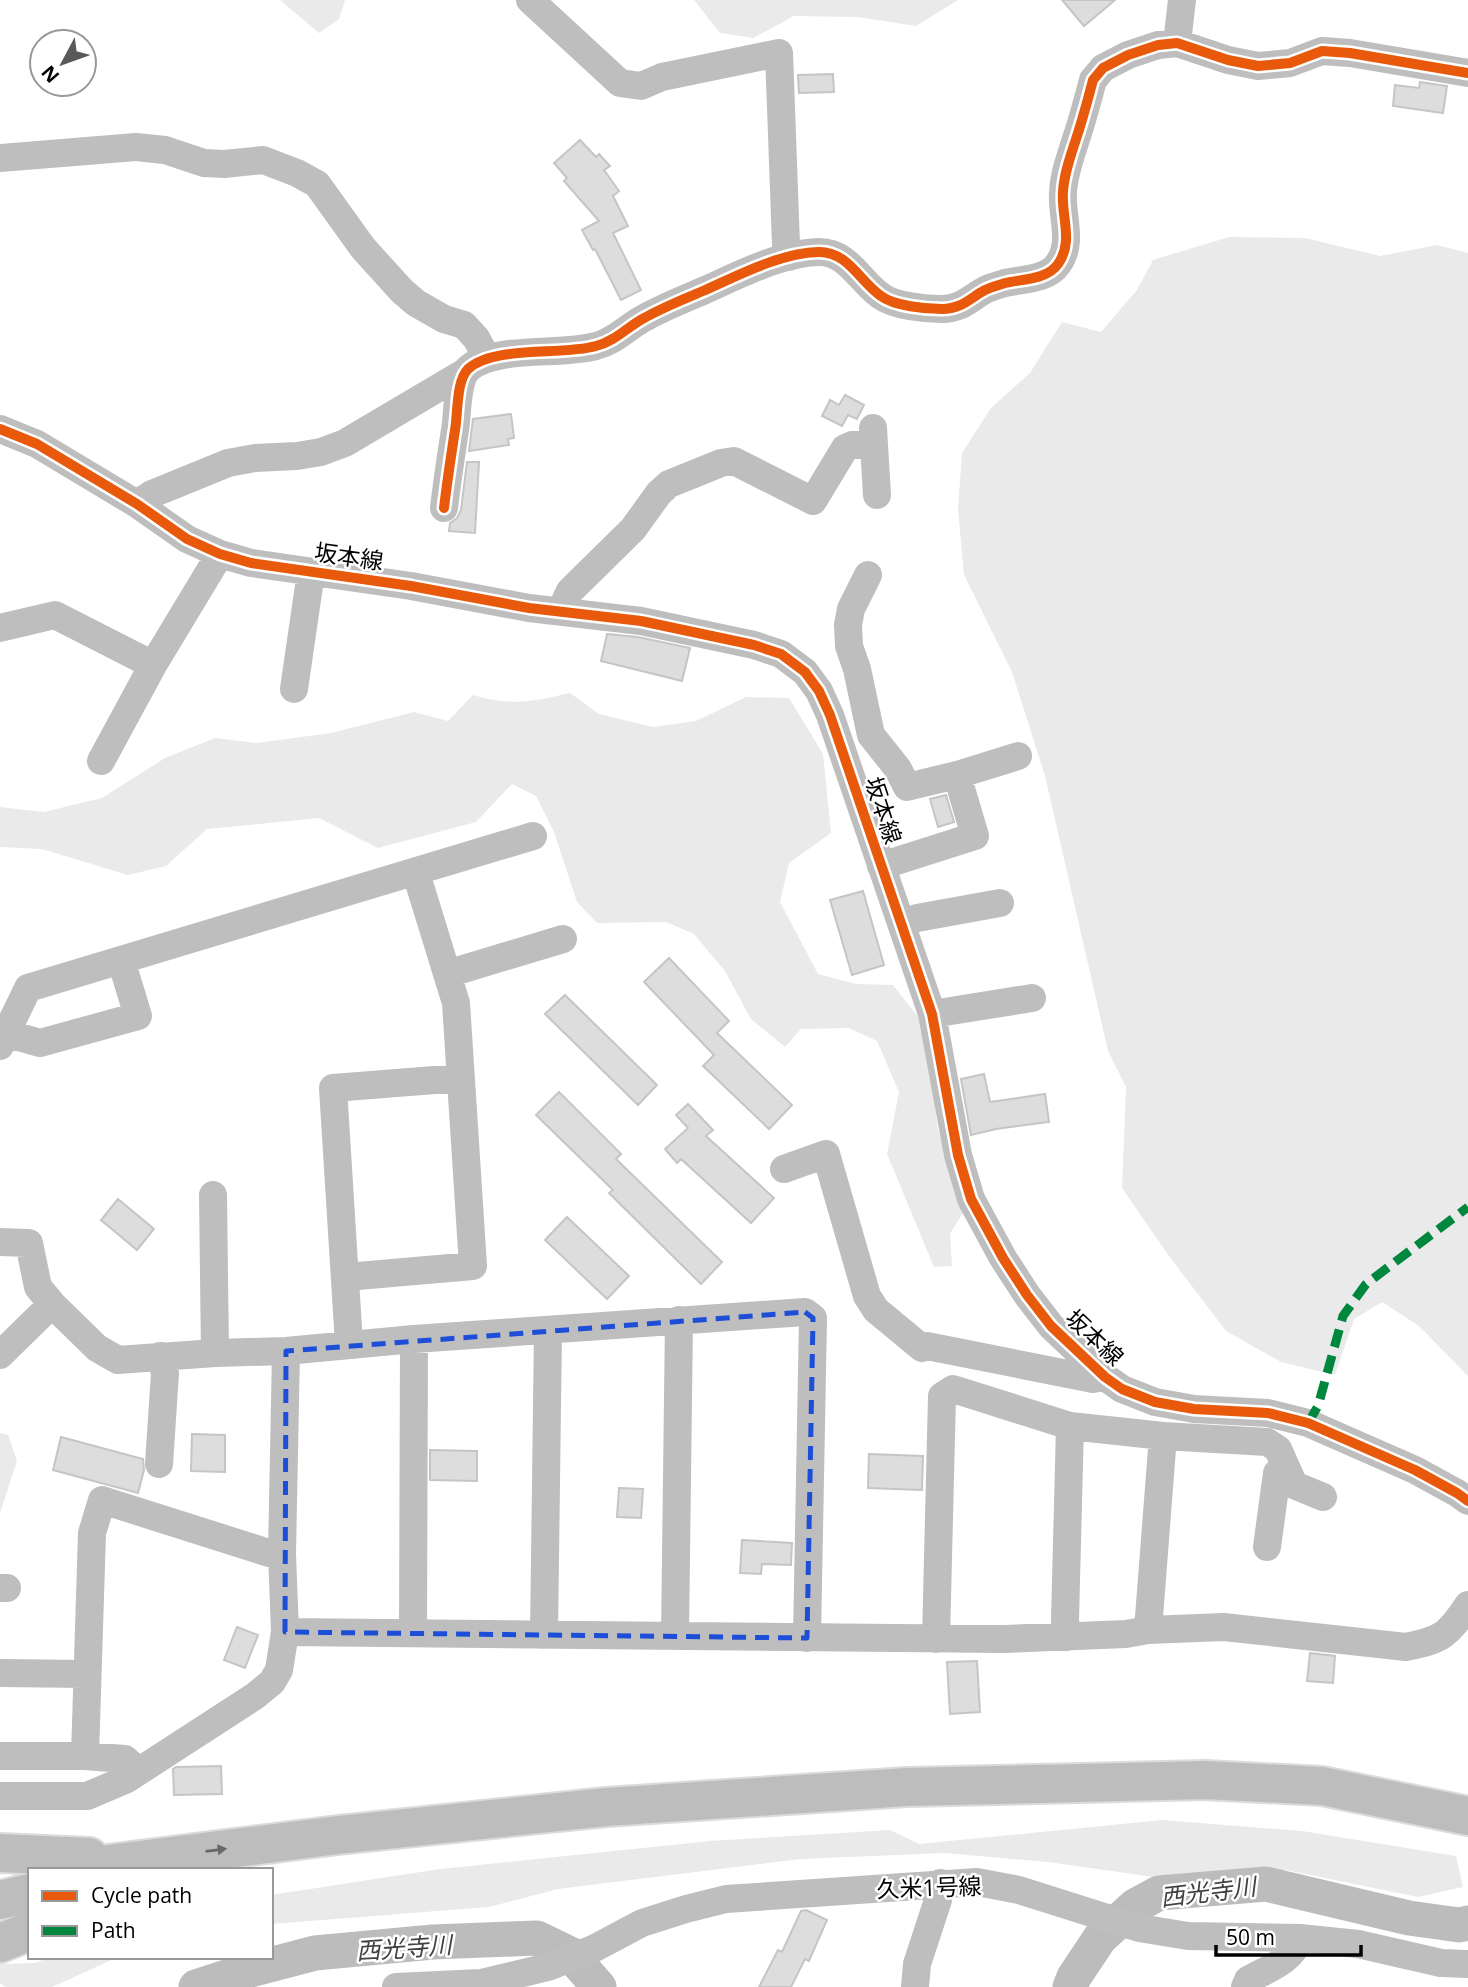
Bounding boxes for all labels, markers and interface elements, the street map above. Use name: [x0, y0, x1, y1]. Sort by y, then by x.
north arrow: [28, 28, 98, 98]
text: N: [35, 60, 65, 89]
street label: 坂本線: [313, 535, 385, 577]
street label: 坂本線: [858, 772, 910, 848]
street label: 坂本線: [1059, 1302, 1131, 1372]
one-way arrow: [205, 1845, 227, 1856]
legend: [28, 1868, 273, 1959]
water label: 西光寺川: [1158, 1868, 1261, 1913]
street label: 久米1号線: [876, 1869, 982, 1905]
text: Cycle path: [91, 1881, 192, 1909]
scale bar: [1216, 1913, 1361, 1957]
text: Path: [91, 1916, 136, 1944]
text: 50 m: [1226, 1923, 1275, 1951]
water label: 西光寺川: [355, 1927, 456, 1967]

